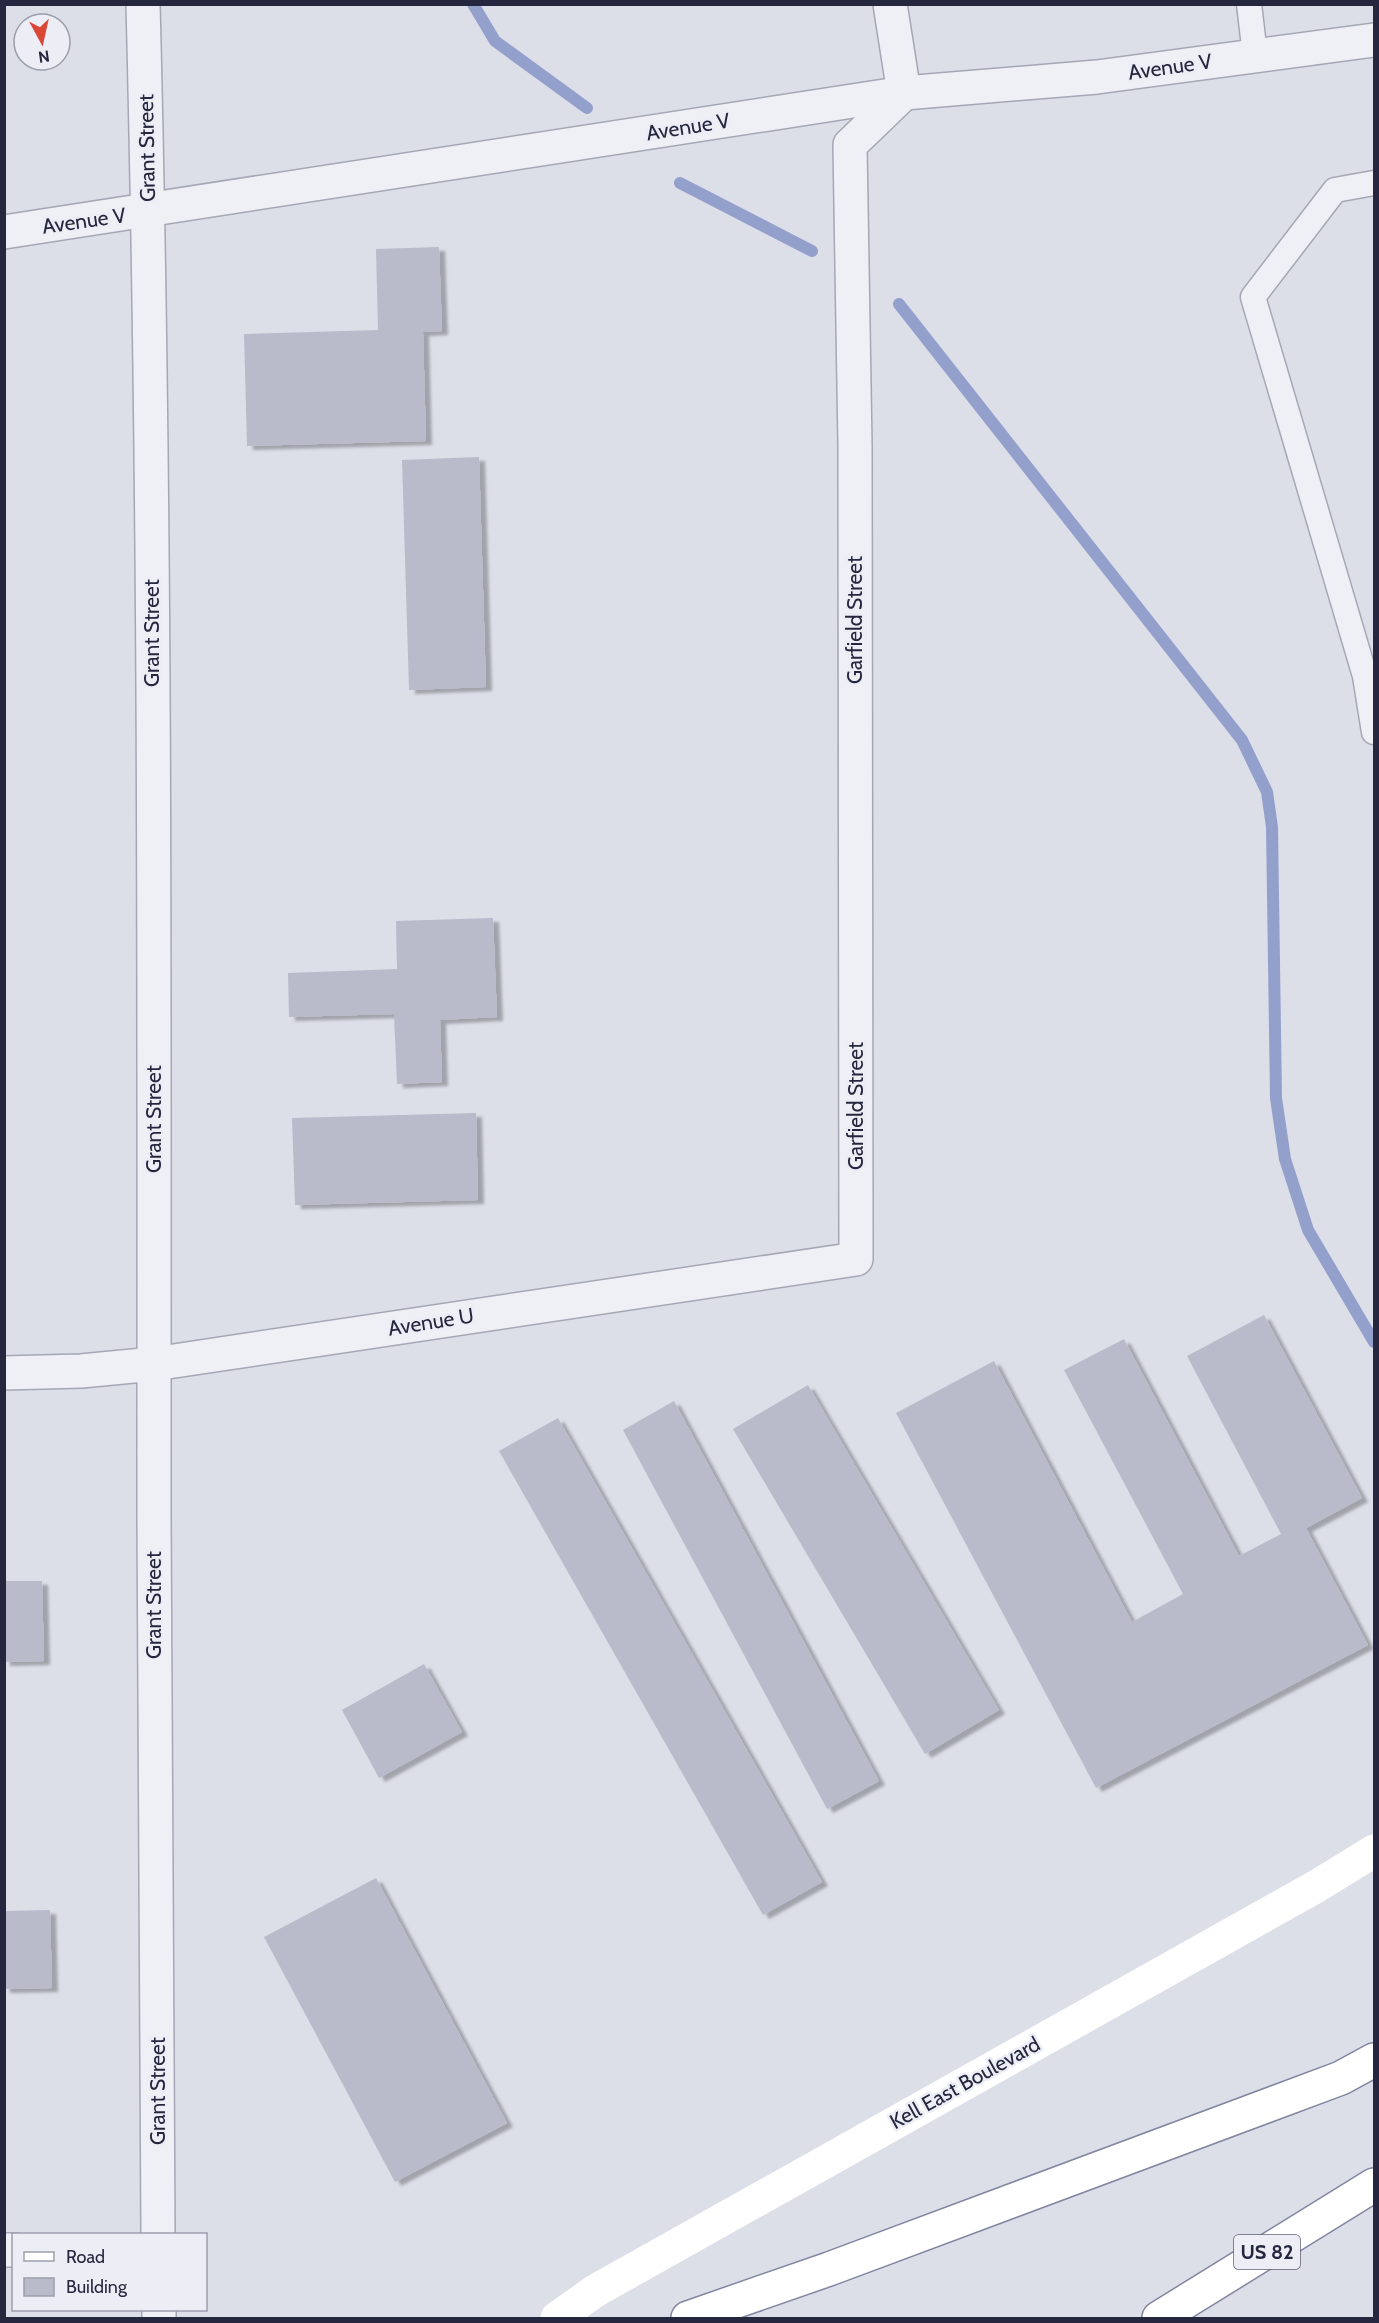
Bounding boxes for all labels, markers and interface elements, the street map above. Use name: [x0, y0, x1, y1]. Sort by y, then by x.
north arrow: [12, 12, 72, 72]
text: N: [37, 46, 51, 67]
street label: Avenue V: [1127, 48, 1214, 85]
street label: Grant Street: [133, 94, 160, 202]
street label: Avenue V: [644, 108, 732, 145]
street label: Avenue V: [41, 202, 128, 239]
street label: Garfield Street: [842, 556, 867, 684]
street label: Grant Street: [139, 579, 164, 687]
street label: Garfield Street: [843, 1042, 868, 1170]
street label: Grant Street: [141, 1065, 166, 1173]
street label: Avenue U: [386, 1302, 476, 1341]
street label: Grant Street: [141, 1551, 166, 1659]
street label: Kell East Boulevard: [885, 2031, 1044, 2134]
street label: Grant Street: [145, 2037, 170, 2145]
legend: [12, 2233, 207, 2311]
road number: US 82: [1234, 2235, 1300, 2269]
text: Road: [66, 2246, 105, 2268]
text: Building: [66, 2276, 128, 2298]

